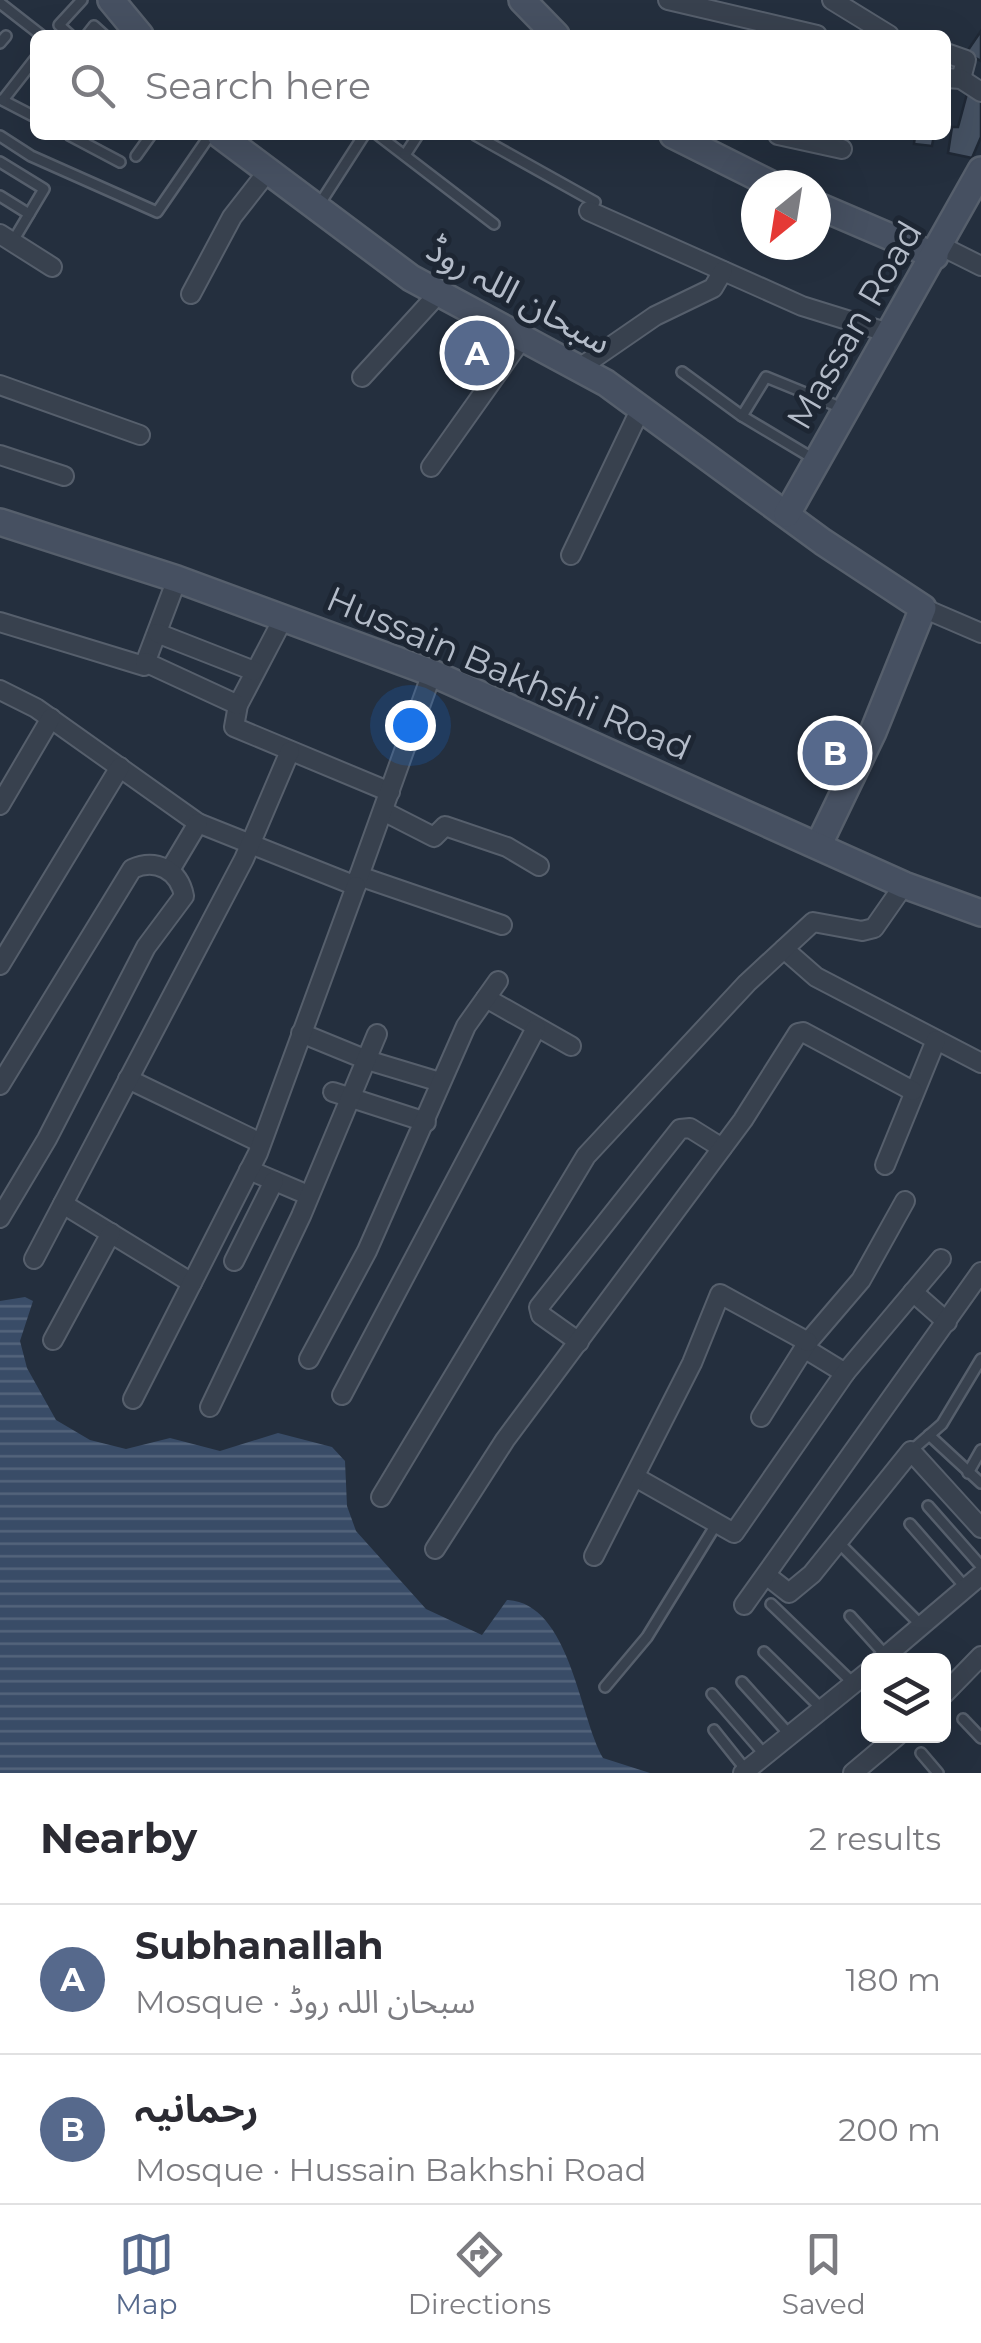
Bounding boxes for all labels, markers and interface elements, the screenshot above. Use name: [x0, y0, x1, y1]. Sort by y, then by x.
search box: [30, 30, 951, 140]
icon: search: [65, 58, 120, 113]
text: Search here: [145, 62, 371, 109]
north arrow: [741, 170, 831, 260]
street label: Massan Road: [777, 213, 931, 437]
street label: سبحان اللہ روڈ: [419, 227, 619, 363]
pin: A: [444, 316, 510, 390]
street label: Hussain Bakhshi Road: [320, 577, 698, 769]
your location: [385, 700, 436, 751]
pin: B: [802, 716, 868, 790]
map controls: [861, 1653, 951, 1743]
button: layers: [861, 1653, 951, 1743]
text: Nearby: [40, 1812, 197, 1864]
text: 2 results: [809, 1819, 941, 1858]
text: Subhanallah: [135, 1922, 384, 1969]
text: A: [60, 1960, 85, 1999]
text: 180 m: [846, 1960, 941, 1999]
text: Mosque · سبحان اللہ روڈ: [135, 1982, 475, 2021]
text: رحمانیہ: [135, 2085, 259, 2132]
text: B: [60, 2110, 85, 2149]
text: 200 m: [838, 2110, 941, 2149]
text: Mosque · Hussain Bakhshi Road: [135, 2150, 647, 2189]
tab: Map: [115, 2227, 177, 2321]
tab: Directions: [408, 2227, 551, 2321]
tab: Saved: [782, 2227, 866, 2321]

